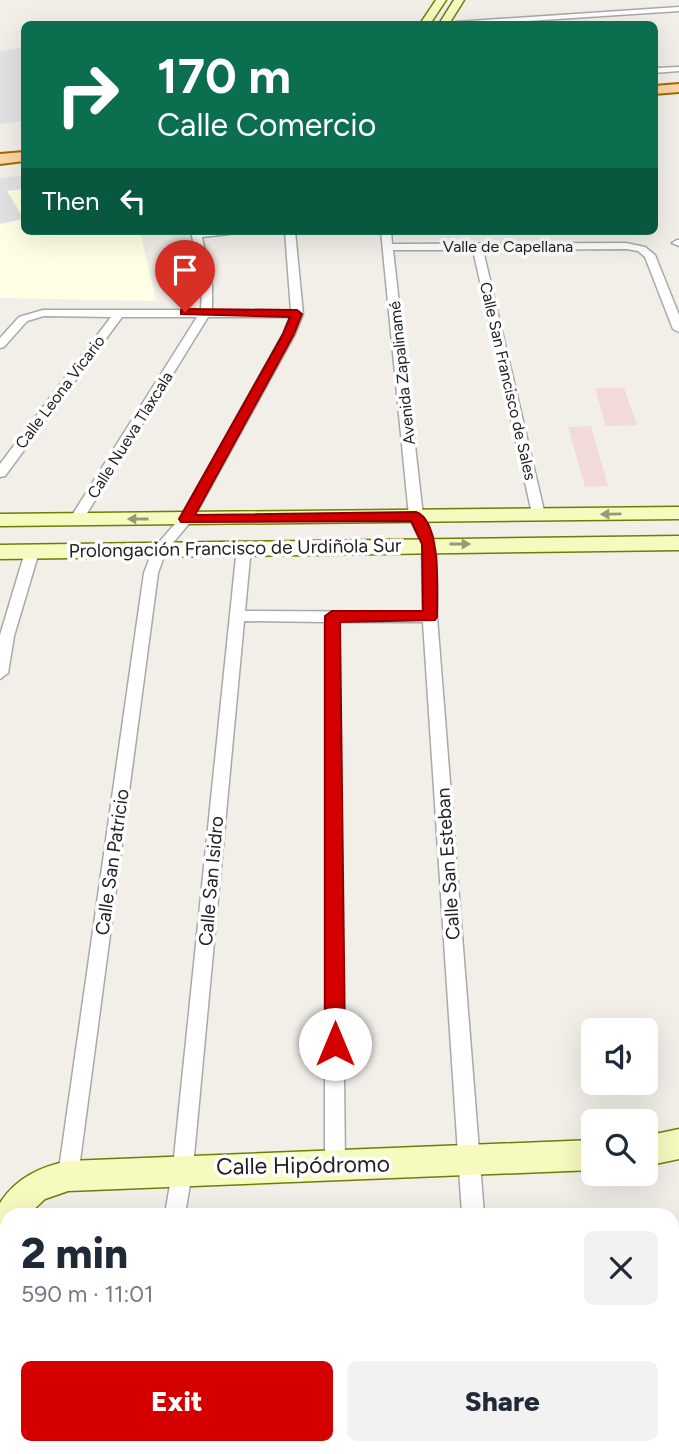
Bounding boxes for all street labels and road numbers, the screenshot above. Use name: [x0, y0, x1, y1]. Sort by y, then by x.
street label: Valle de Capellana: [443, 237, 573, 256]
street label: Calle San Francisco de Sales: [476, 280, 540, 482]
street label: Avenida Zapalinamé: [385, 300, 419, 446]
street label: Calle Leona Vicario: [11, 332, 109, 452]
street label: Calle Nueva Tlaxcala: [83, 368, 177, 502]
street label: Prolongación Francisco de Urdiñola Sur: [68, 534, 402, 562]
street label: Calle San Patricio: [90, 787, 134, 937]
street label: Calle San Esteban: [431, 787, 465, 941]
street label: Calle San Isidro: [194, 815, 228, 947]
street label: Calle Hipódromo: [216, 1149, 390, 1181]

